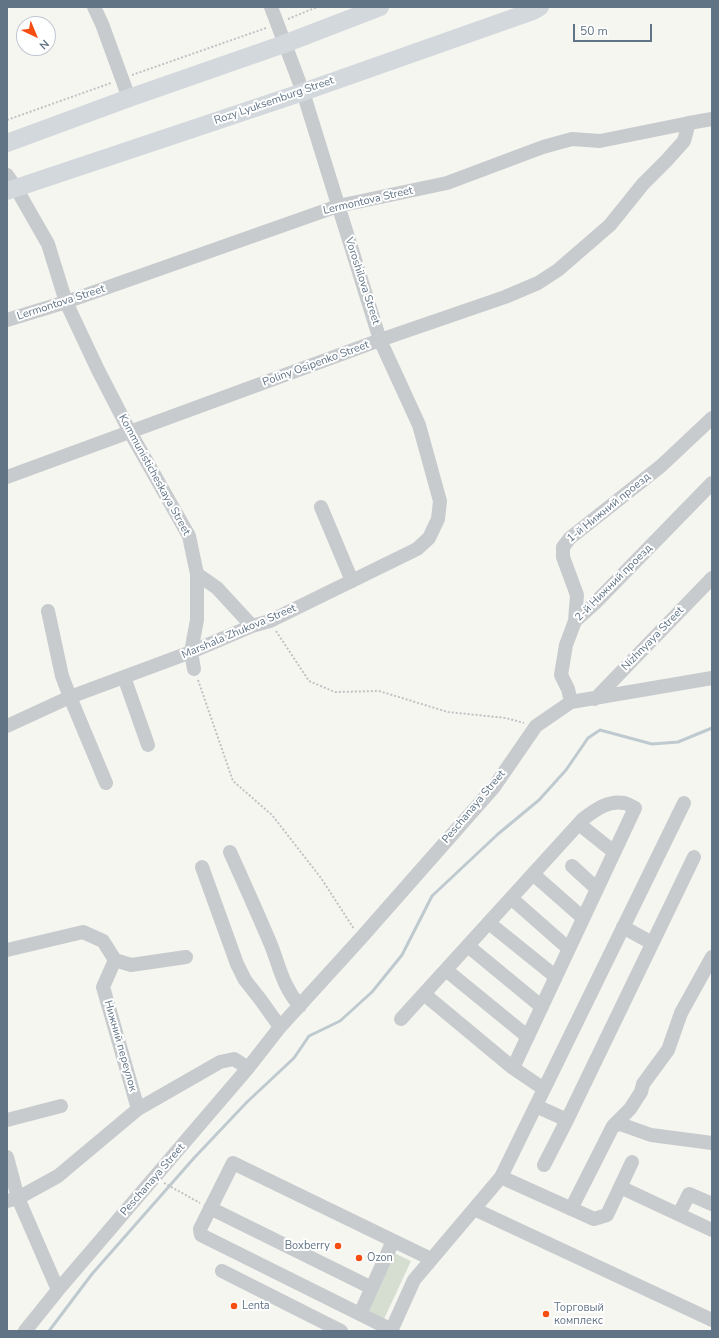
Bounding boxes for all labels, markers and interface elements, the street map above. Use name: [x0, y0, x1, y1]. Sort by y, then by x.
north arrow: [16, 16, 56, 56]
scale bar: [575, 16, 654, 42]
text: 50 m: [580, 23, 608, 39]
text: N: [36, 36, 52, 53]
street label: Rozy Lyuksemburg Street: [212, 74, 336, 128]
street label: Lermontova Street: [322, 184, 414, 218]
street label: Voroshilova Street: [342, 236, 382, 326]
street label: Lermontova Street: [15, 283, 107, 323]
street label: Poliny Osipenko Street: [261, 339, 371, 389]
street label: Kommunisticheskaya Street: [115, 412, 193, 538]
street label: 1-й Нижний проезд: [565, 470, 653, 546]
street label: 2-й Нижний проезд: [573, 542, 655, 624]
street label: Marshala Zhukova Street: [180, 602, 298, 662]
street label: Nizhnyaya Street: [619, 604, 687, 674]
street label: Peschanaya Street: [440, 768, 508, 846]
street label: Нижний переулок: [101, 999, 139, 1093]
street label: Peschanaya Street: [118, 1141, 188, 1219]
place label: Boxberry: [285, 1239, 330, 1253]
marker: Boxberry: [333, 1241, 343, 1251]
place label: Ozon: [367, 1251, 393, 1265]
marker: Ozon: [354, 1253, 364, 1263]
place label: Lenta: [242, 1299, 270, 1313]
marker: Lenta: [229, 1301, 239, 1311]
place label: Торговый комплекс: [554, 1301, 604, 1327]
marker: Торговый комплекс: [541, 1309, 551, 1319]

